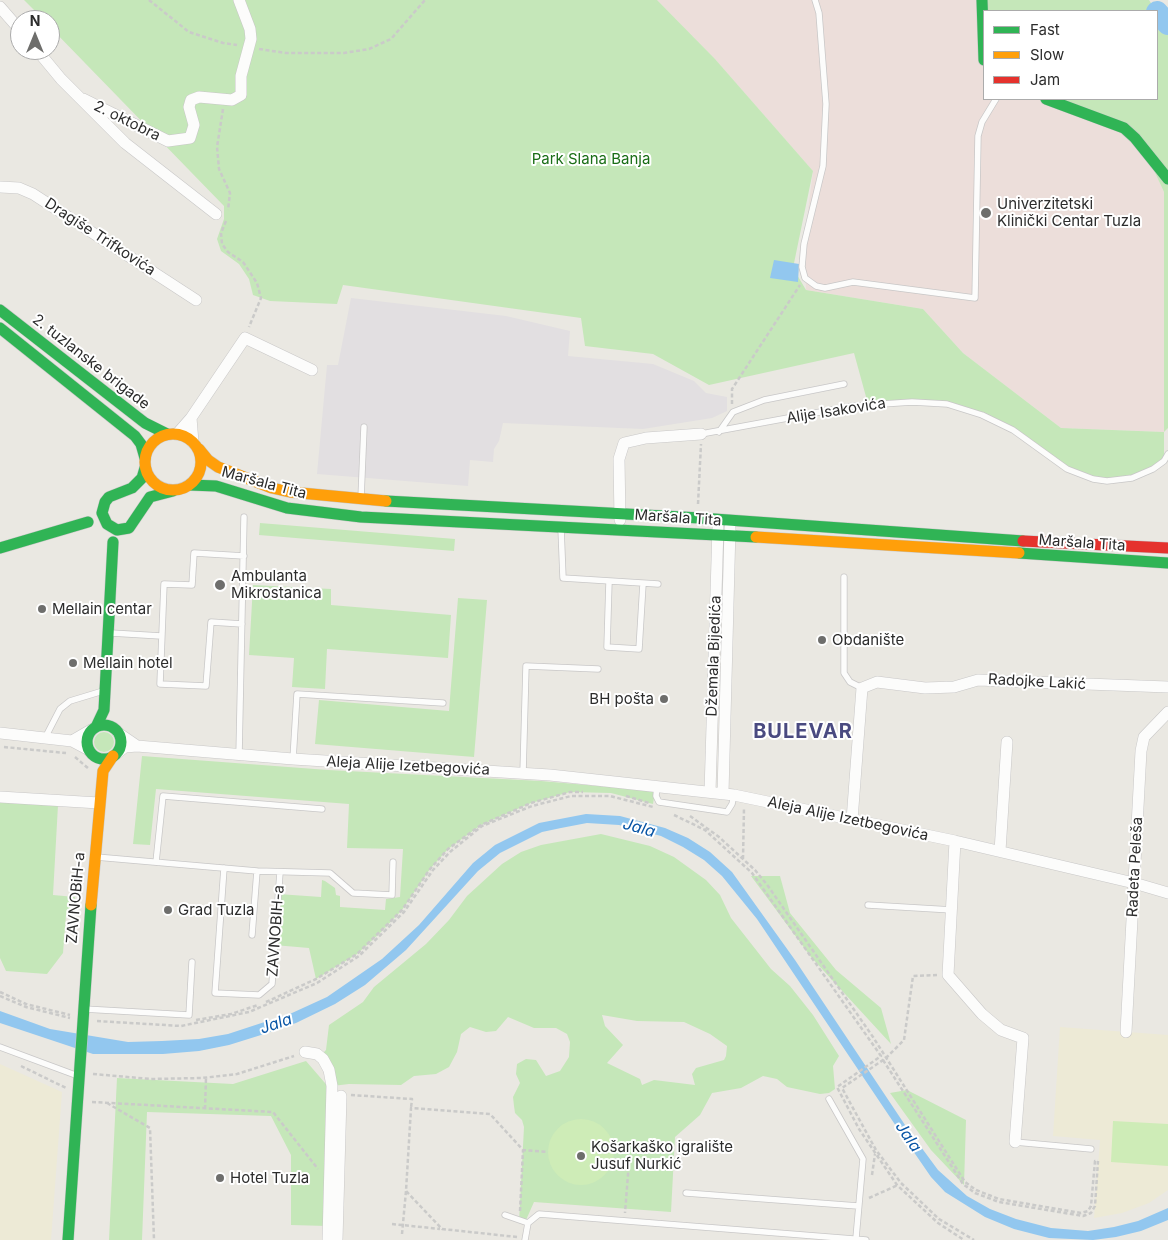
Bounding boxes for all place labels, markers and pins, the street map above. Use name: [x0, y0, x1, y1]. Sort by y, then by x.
place label: Univerzitetski Klinički Centar Tuzla: [997, 195, 1141, 230]
marker: Univerzitetski Klinički Centar Tuzla: [979, 206, 993, 220]
place label: Ambulanta Mikrostanica: [231, 567, 322, 602]
marker: Ambulanta Mikrostanica: [213, 578, 227, 592]
place label: Mellain centar: [52, 600, 152, 618]
marker: Mellain centar: [36, 603, 48, 615]
place label: Obdanište: [832, 631, 904, 649]
marker: Obdanište: [816, 634, 828, 646]
place label: Mellain hotel: [83, 654, 173, 672]
marker: Mellain hotel: [67, 657, 79, 669]
place label: BH pošta: [589, 690, 654, 708]
marker: BH pošta: [658, 693, 670, 705]
place label: Grad Tuzla: [178, 901, 254, 919]
marker: Grad Tuzla: [162, 904, 174, 916]
place label: Košarkaško igralište Jusuf Nurkić: [591, 1138, 733, 1173]
marker: Košarkaško igralište Jusuf Nurkić: [575, 1150, 587, 1162]
place label: Hotel Tuzla: [230, 1169, 309, 1187]
marker: Hotel Tuzla: [214, 1172, 226, 1184]

